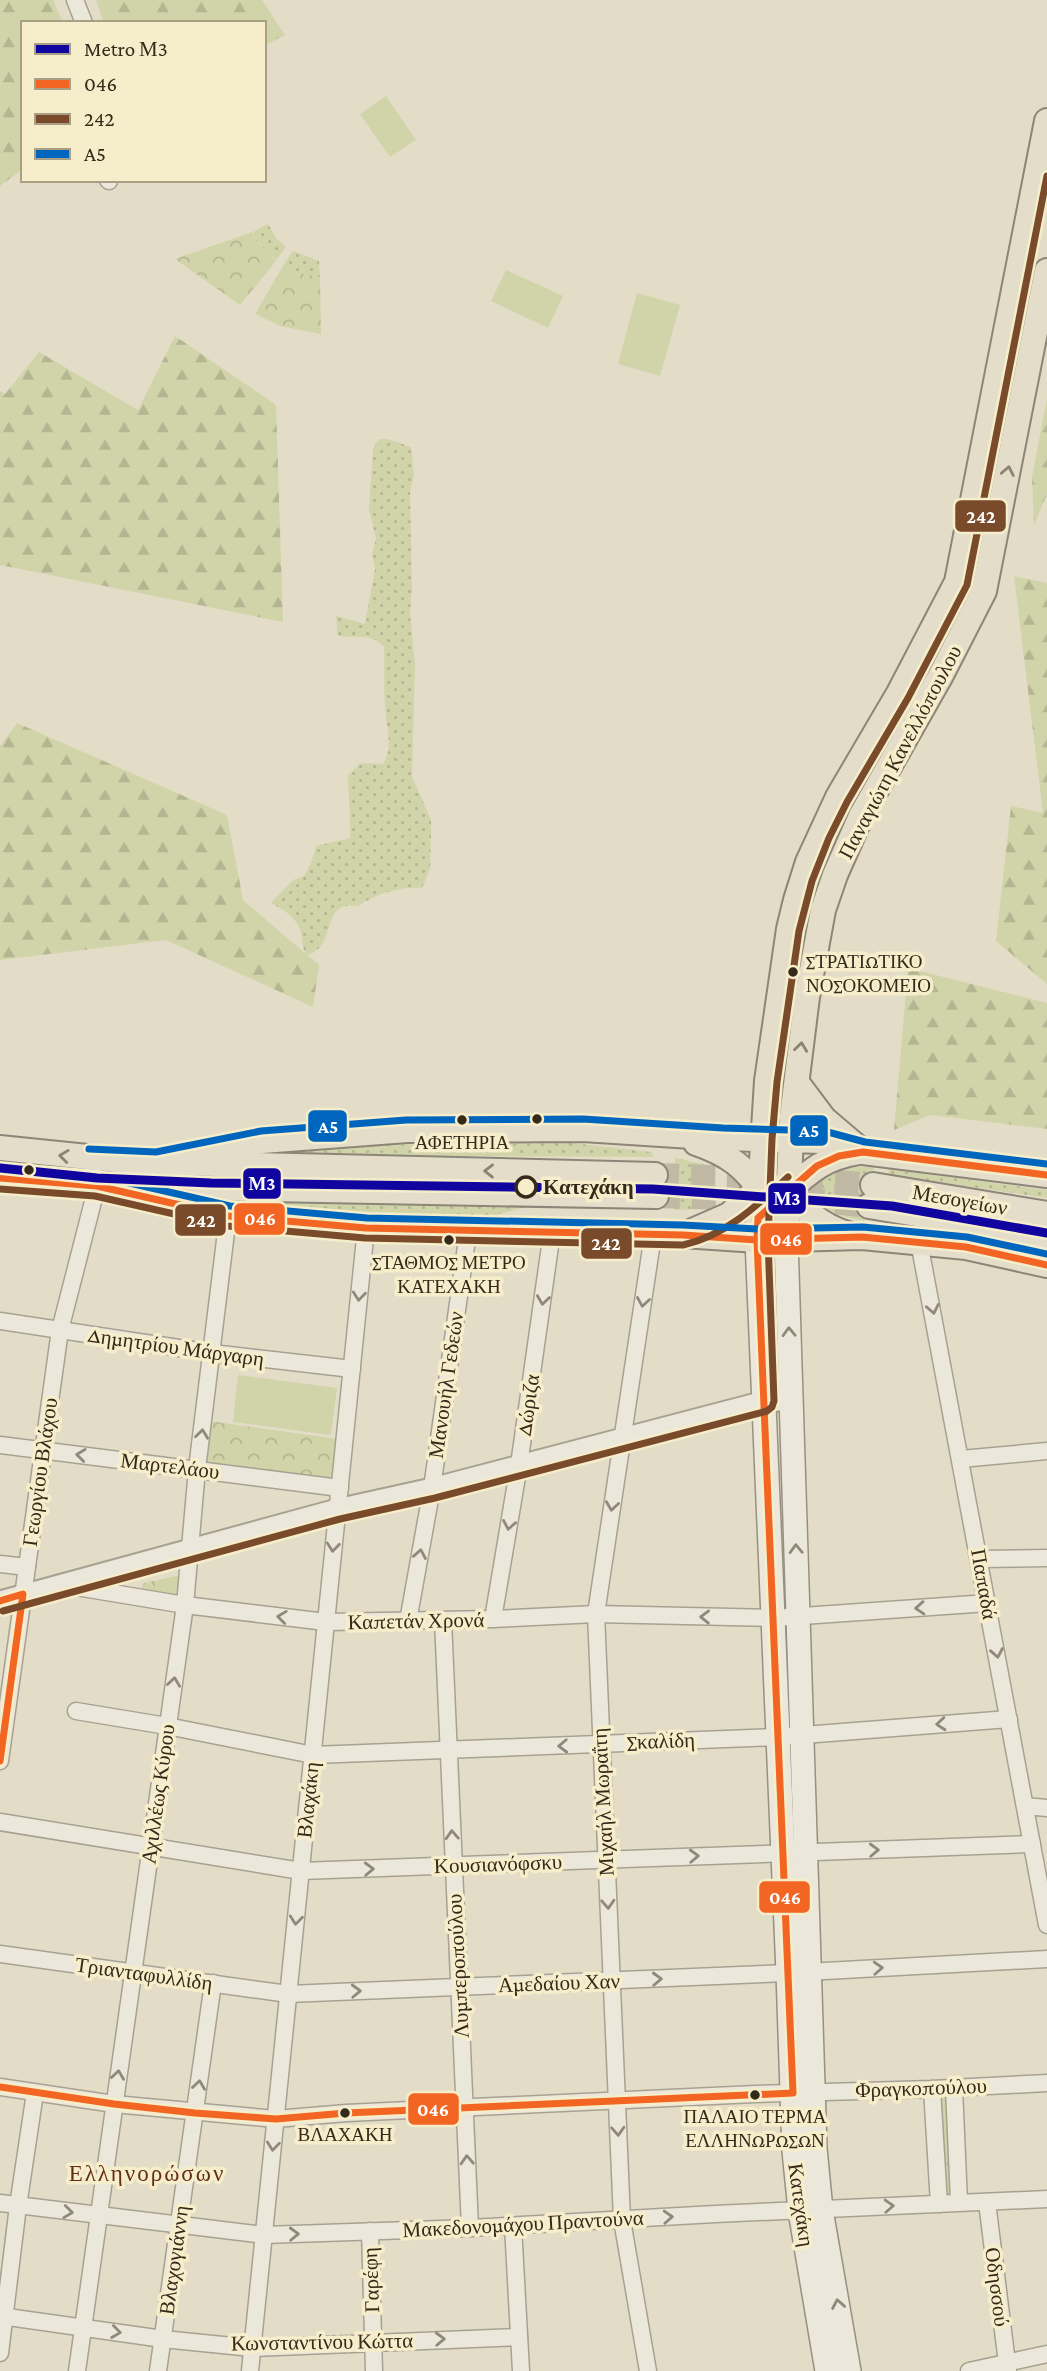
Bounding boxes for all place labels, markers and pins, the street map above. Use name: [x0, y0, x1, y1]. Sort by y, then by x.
place label: ΣΤΡΑΤΙΩΤΙΚΟ ΝΟΣΟΚΟΜΕΙΟ: [806, 951, 931, 996]
marker: ΣΤΡΑΤΙΩΤΙΚΟ ΝΟΣΟΚΟΜΕΙΟ: [786, 965, 800, 979]
unlabelled marker: [530, 1112, 544, 1126]
marker: ΑΦΕΤΗΡΙΑ: [455, 1113, 469, 1127]
place label: ΑΦΕΤΗΡΙΑ: [415, 1132, 509, 1153]
unlabelled marker: [22, 1163, 36, 1177]
place label: Κατεχάκη: [543, 1175, 634, 1199]
marker: Κατεχάκη: [515, 1176, 537, 1198]
marker: ΣΤΑΘΜΟΣ ΜΕΤΡΟ ΚΑΤΕΧΑΚΗ: [442, 1233, 456, 1247]
place label: ΣΤΑΘΜΟΣ ΜΕΤΡΟ ΚΑΤΕΧΑΚΗ: [372, 1252, 526, 1297]
marker: ΠΑΛΑΙΟ ΤΕΡΜΑ ΕΛΛΗΝΩΡΩΣΩΝ: [748, 2088, 762, 2102]
marker: ΒΛΑΧΑΚΗ: [338, 2106, 352, 2120]
place label: ΠΑΛΑΙΟ ΤΕΡΜΑ ΕΛΛΗΝΩΡΩΣΩΝ: [684, 2106, 827, 2151]
place label: ΒΛΑΧΑΚΗ: [297, 2124, 393, 2145]

